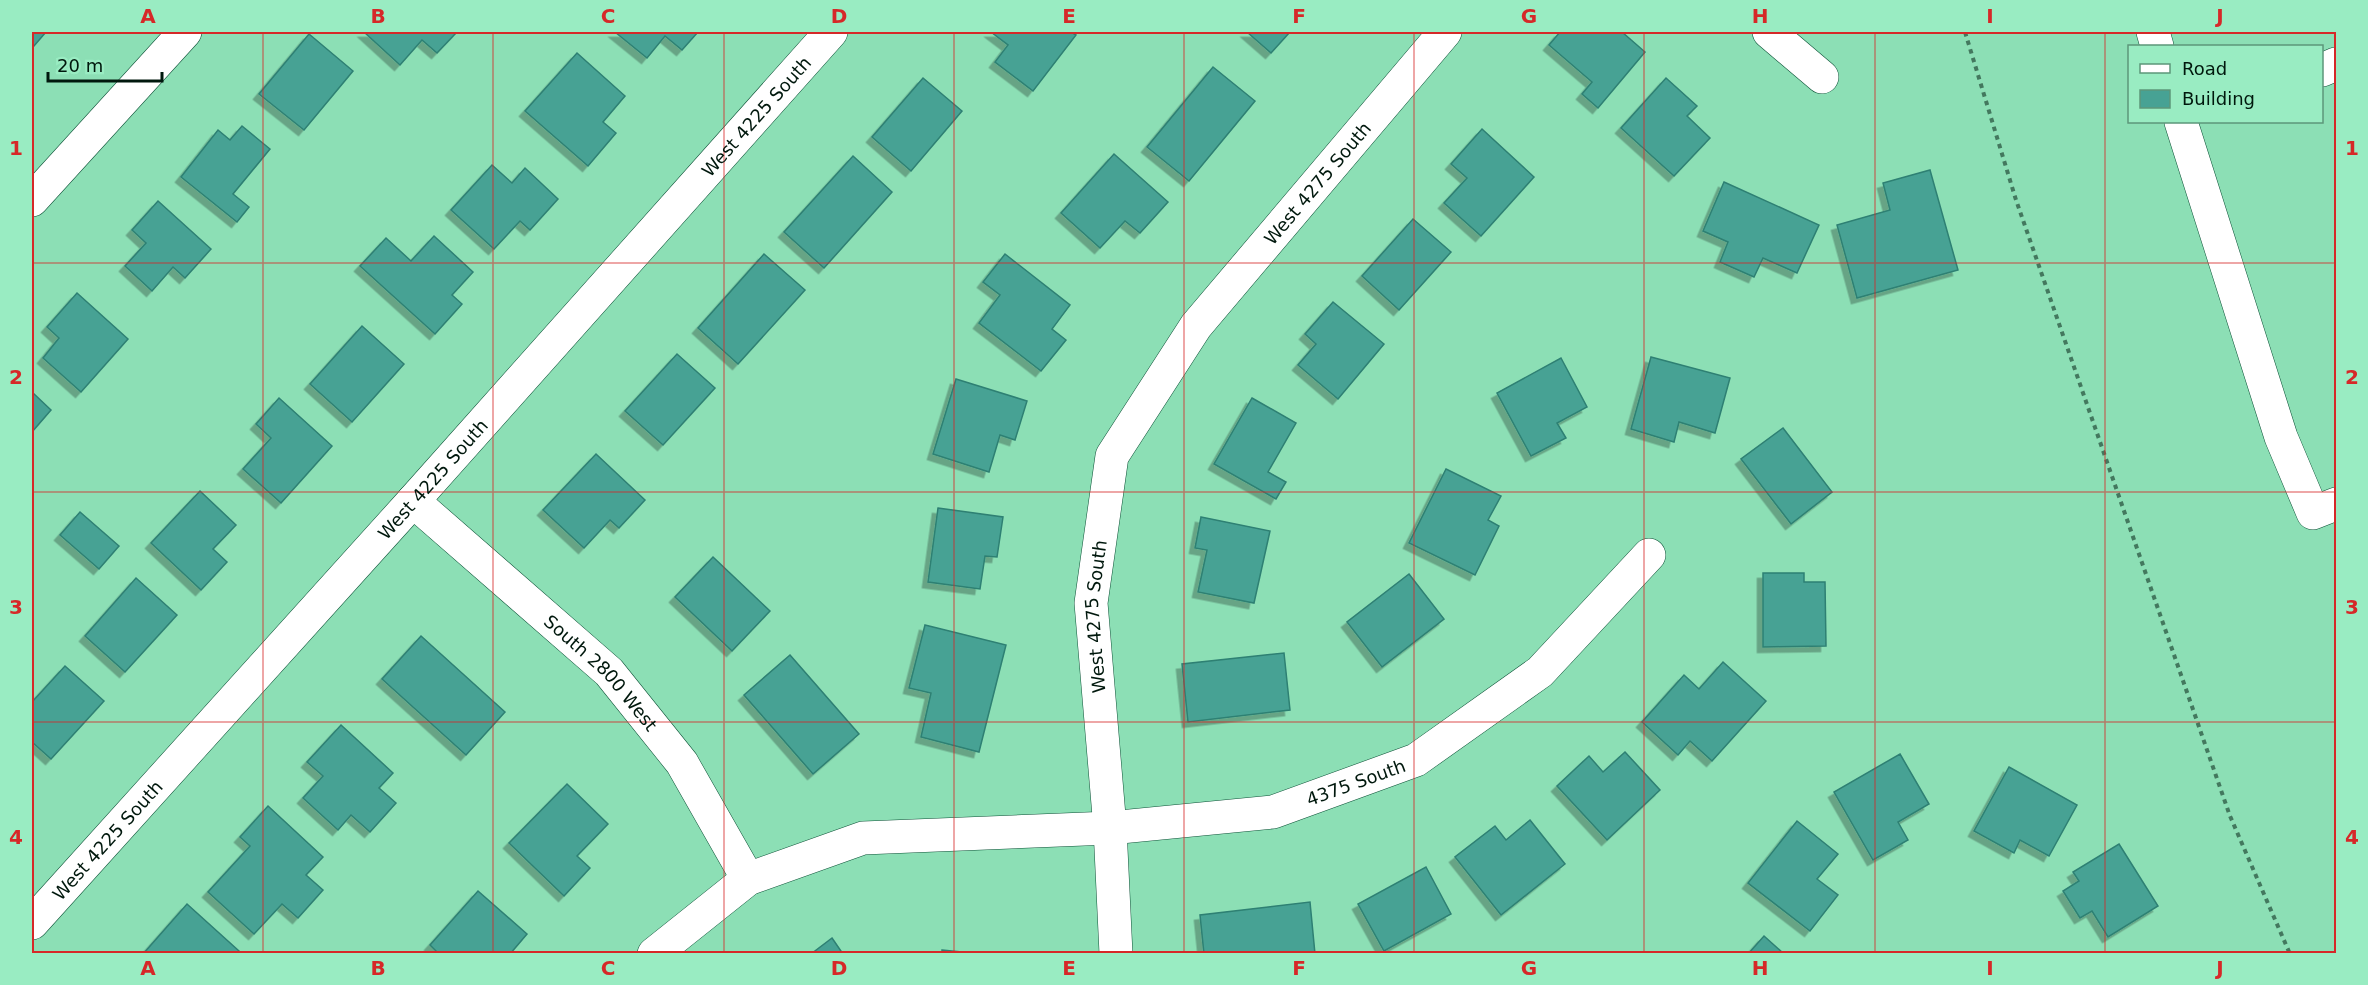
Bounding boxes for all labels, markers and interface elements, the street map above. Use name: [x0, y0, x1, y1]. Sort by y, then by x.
text: A: [140, 4, 156, 28]
text: B: [370, 4, 386, 28]
text: C: [601, 4, 615, 28]
text: D: [831, 4, 847, 28]
text: E: [1062, 4, 1076, 28]
text: F: [1292, 4, 1306, 28]
text: G: [1521, 4, 1537, 28]
text: H: [1752, 4, 1768, 28]
text: I: [1986, 4, 1994, 28]
text: J: [2214, 4, 2224, 28]
scale bar: [48, 45, 162, 83]
legend: [2128, 45, 2323, 123]
street label: West 4225 South: [697, 52, 815, 181]
text: 20 m: [57, 55, 103, 76]
text: Road: [2182, 58, 2227, 79]
text: Building: [2182, 88, 2255, 109]
street label: West 4275 South: [1259, 117, 1375, 249]
text: 1: [9, 136, 23, 160]
text: 1: [2345, 136, 2359, 160]
text: 2: [9, 365, 23, 389]
text: 2: [2345, 365, 2359, 389]
street label: West 4225 South: [373, 415, 492, 543]
street label: West 4275 South: [1080, 539, 1110, 694]
text: 3: [9, 595, 23, 619]
text: 3: [2345, 595, 2359, 619]
street label: South 2800 West: [540, 610, 662, 735]
street label: 4375 South: [1303, 754, 1408, 810]
street label: West 4225 South: [48, 776, 166, 904]
text: 4: [9, 825, 23, 849]
text: 4: [2345, 825, 2359, 849]
text: A: [140, 956, 156, 980]
text: B: [370, 956, 386, 980]
text: C: [601, 956, 615, 980]
text: D: [831, 956, 847, 980]
text: E: [1062, 956, 1076, 980]
text: F: [1292, 956, 1306, 980]
text: G: [1521, 956, 1537, 980]
text: H: [1752, 956, 1768, 980]
text: I: [1986, 956, 1994, 980]
text: J: [2214, 956, 2224, 980]

